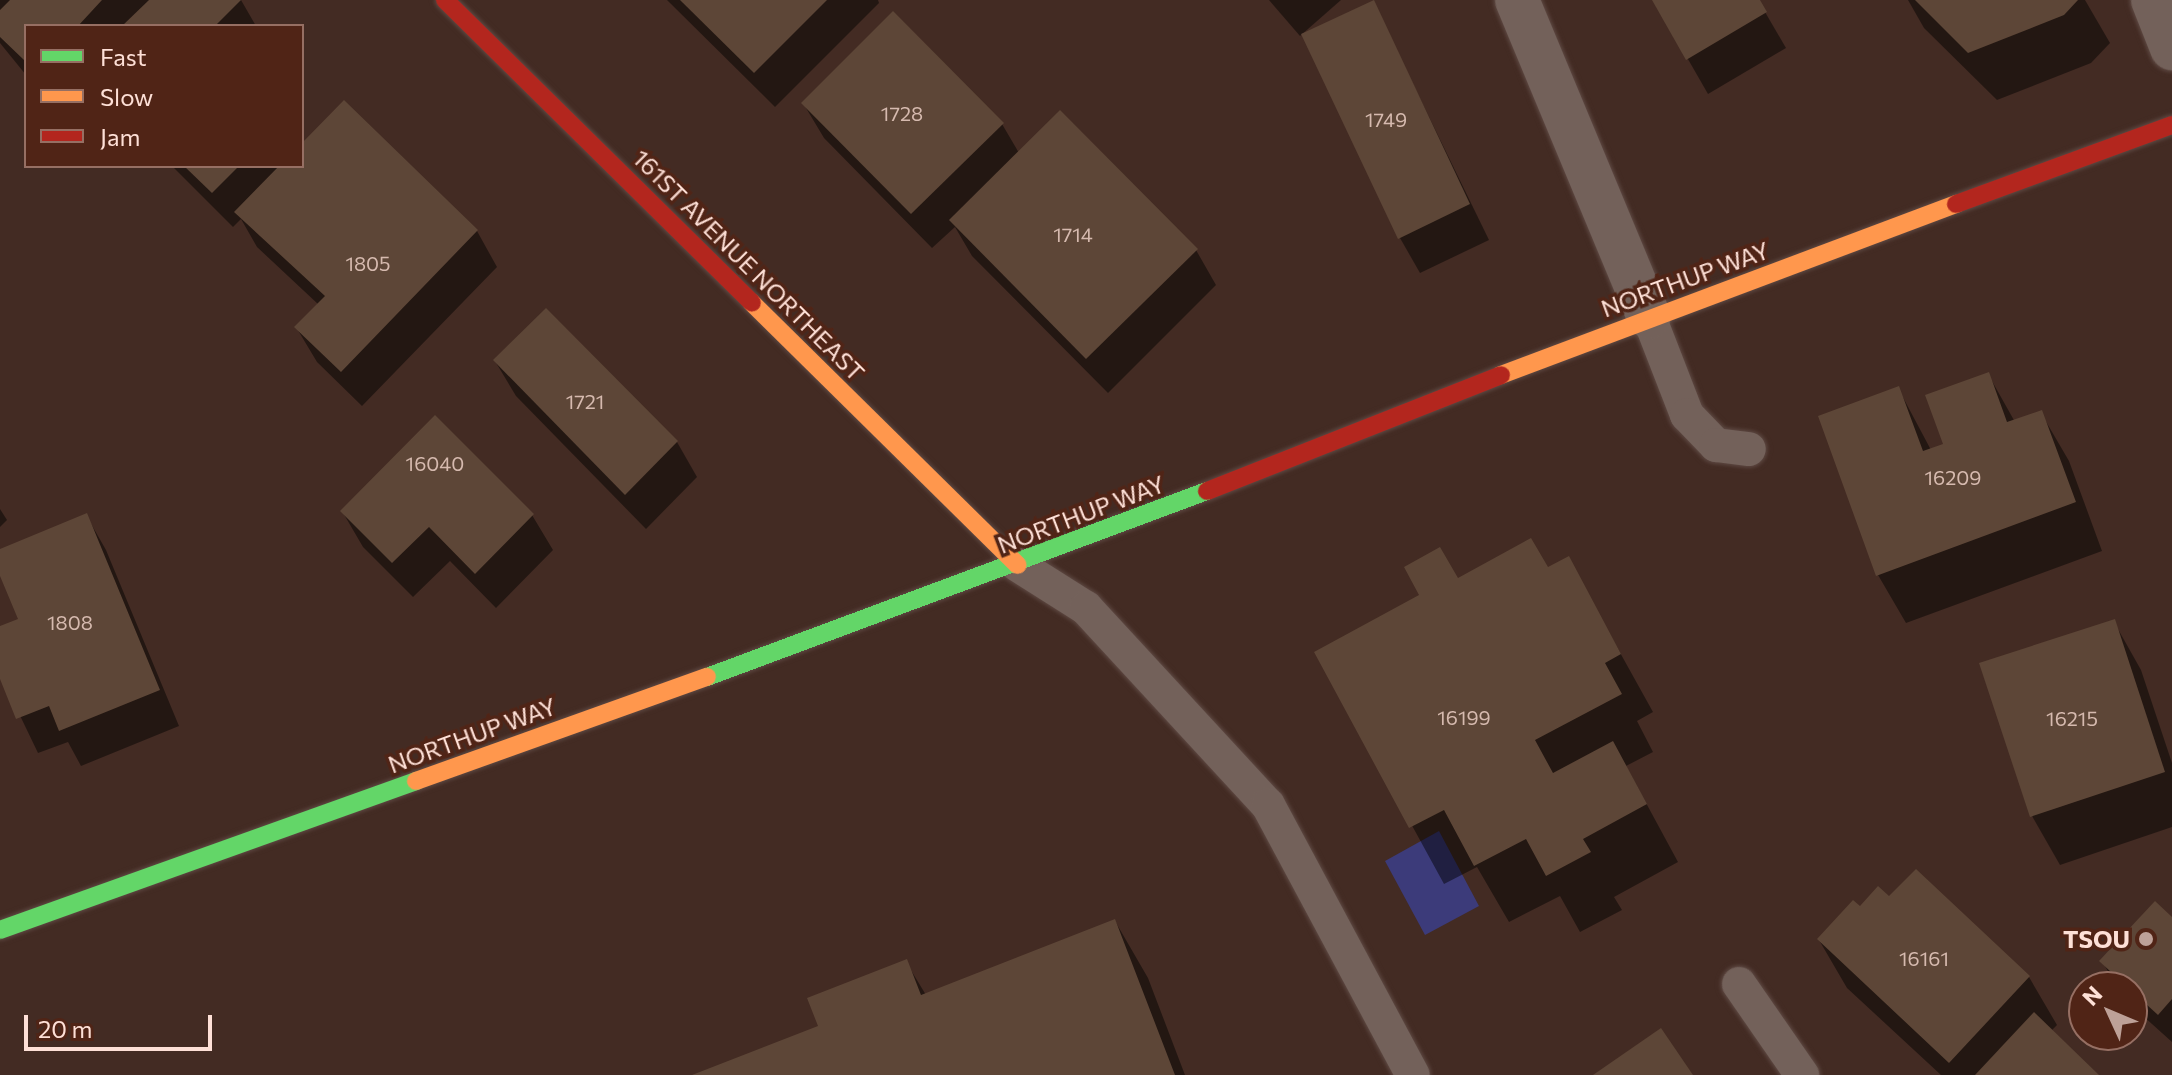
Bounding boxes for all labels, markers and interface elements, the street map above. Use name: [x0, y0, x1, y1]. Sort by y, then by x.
legend: [24, 24, 304, 168]
text: Fast: [100, 42, 147, 71]
text: Slow: [100, 82, 153, 111]
house number: 1728: [881, 101, 923, 125]
house number: 1749: [1365, 107, 1407, 131]
text: Jam: [100, 122, 140, 151]
street label: 161ST AVENUE NORTHEAST: [627, 143, 871, 387]
house number: 1714: [1053, 222, 1093, 246]
street label: NORTHUP WAY: [1597, 235, 1773, 323]
house number: 1805: [345, 251, 391, 275]
house number: 1721: [566, 389, 604, 413]
house number: 16040: [406, 451, 464, 475]
house number: 16209: [1925, 465, 1981, 489]
street label: NORTHUP WAY: [993, 469, 1169, 559]
house number: 1808: [47, 610, 93, 634]
street label: NORTHUP WAY: [384, 691, 560, 779]
house number: 16199: [1437, 705, 1491, 729]
house number: 16215: [2046, 706, 2098, 730]
place label: TSOU: [2063, 925, 2130, 953]
marker: TSOU: [2137, 930, 2155, 948]
house number: 16161: [1899, 946, 1949, 970]
north arrow: [2068, 971, 2148, 1051]
text: N: [2076, 980, 2107, 1011]
scale bar: [28, 999, 216, 1049]
text: 20 m: [38, 1014, 92, 1043]

